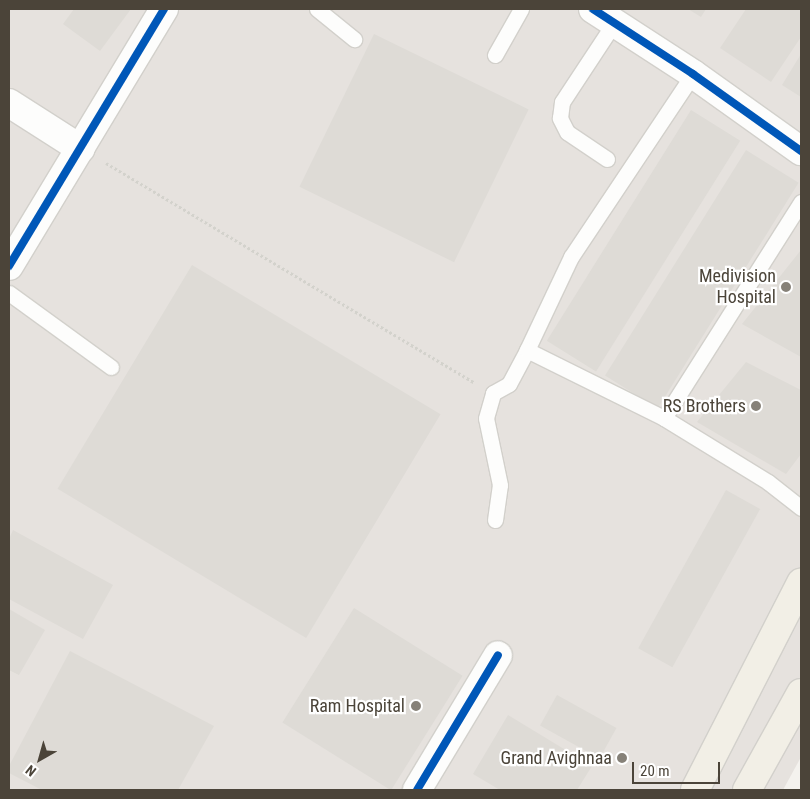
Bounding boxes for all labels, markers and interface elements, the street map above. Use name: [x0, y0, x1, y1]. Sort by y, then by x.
place label: Medivision Hospital: [699, 266, 776, 308]
marker: Medivision Hospital: [780, 281, 792, 293]
place label: RS Brothers: [663, 395, 746, 417]
marker: RS Brothers: [750, 400, 762, 412]
place label: Ram Hospital: [310, 695, 405, 717]
marker: Ram Hospital: [409, 699, 423, 713]
north arrow: [15, 734, 65, 784]
place label: Grand Avighnaa: [501, 747, 612, 769]
marker: Grand Avighnaa: [616, 752, 628, 764]
scale bar: [635, 752, 722, 784]
text: N: [22, 762, 39, 780]
text: 20 m: [640, 762, 670, 780]

